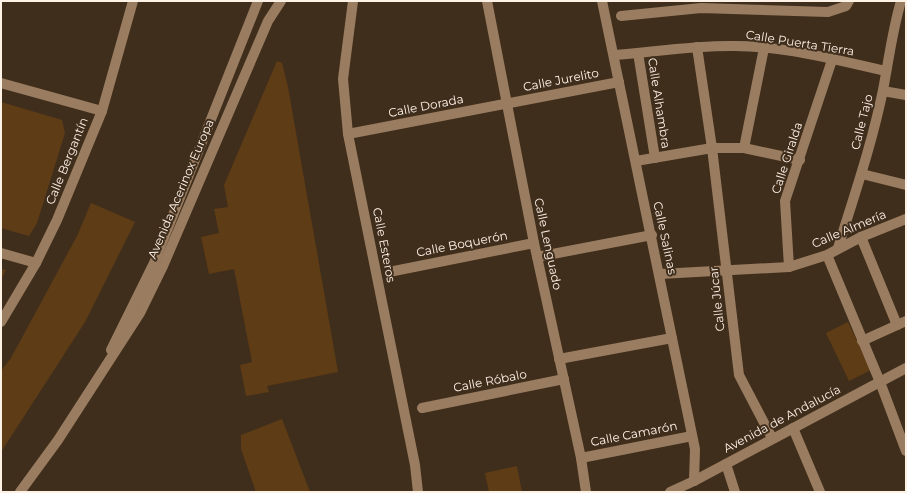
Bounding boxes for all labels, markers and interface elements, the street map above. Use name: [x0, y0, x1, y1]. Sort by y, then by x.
street label: Calle Puerta Tierra: [745, 27, 855, 58]
street label: Calle Alhambra: [645, 56, 674, 149]
street label: Calle Jurelito: [522, 65, 600, 94]
street label: Calle Dorada: [387, 91, 465, 120]
street label: Calle Tajo: [847, 93, 876, 151]
street label: Calle Bergantín: [42, 115, 91, 207]
street label: Avenida Acerinox Europa: [144, 117, 217, 261]
street label: Calle Giralda: [768, 120, 805, 196]
street label: Calle Lenguado: [531, 197, 566, 291]
street label: Calle Salinas: [650, 200, 681, 276]
street label: Calle Esteros: [370, 206, 399, 284]
street label: Calle Almería: [809, 206, 888, 251]
street label: Calle Boquerón: [415, 227, 509, 260]
street label: Calle Júcar: [706, 266, 727, 332]
street label: Calle Róbalo: [452, 366, 528, 395]
street label: Avenida de Andalucía: [721, 381, 843, 456]
street label: Calle Camarón: [589, 418, 679, 449]

